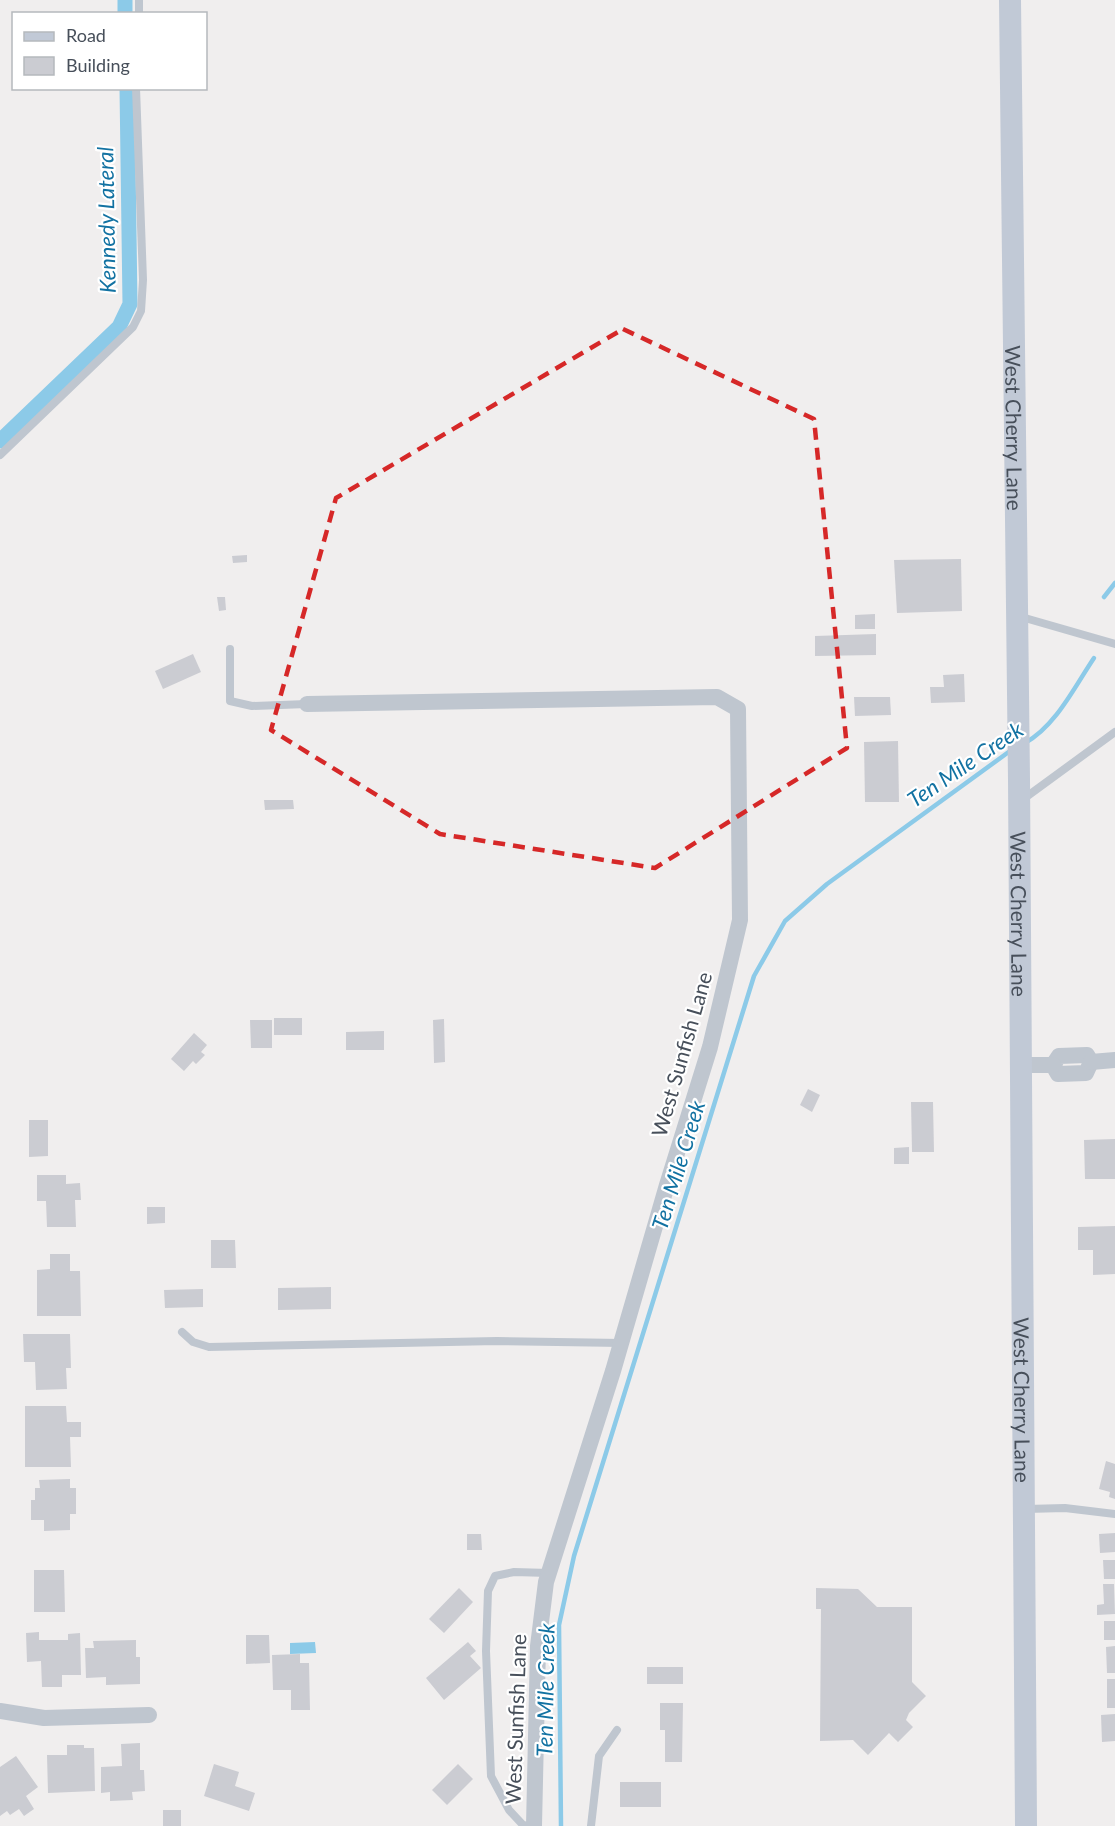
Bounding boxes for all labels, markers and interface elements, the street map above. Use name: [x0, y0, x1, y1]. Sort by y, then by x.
legend: [12, 12, 207, 90]
text: Road: [66, 24, 106, 46]
text: Building: [66, 54, 130, 76]
water label: Kennedy Lateral: [91, 146, 121, 293]
street label: West Cherry Lane: [1001, 345, 1028, 511]
water label: Ten Mile Creek: [902, 715, 1028, 813]
street label: West Cherry Lane: [1007, 831, 1033, 997]
street label: West Sunfish Lane: [646, 969, 716, 1139]
water label: Ten Mile Creek: [646, 1097, 711, 1233]
street label: West Cherry Lane: [1010, 1317, 1036, 1483]
water label: Ten Mile Creek: [530, 1622, 560, 1757]
street label: West Sunfish Lane: [500, 1633, 530, 1805]

